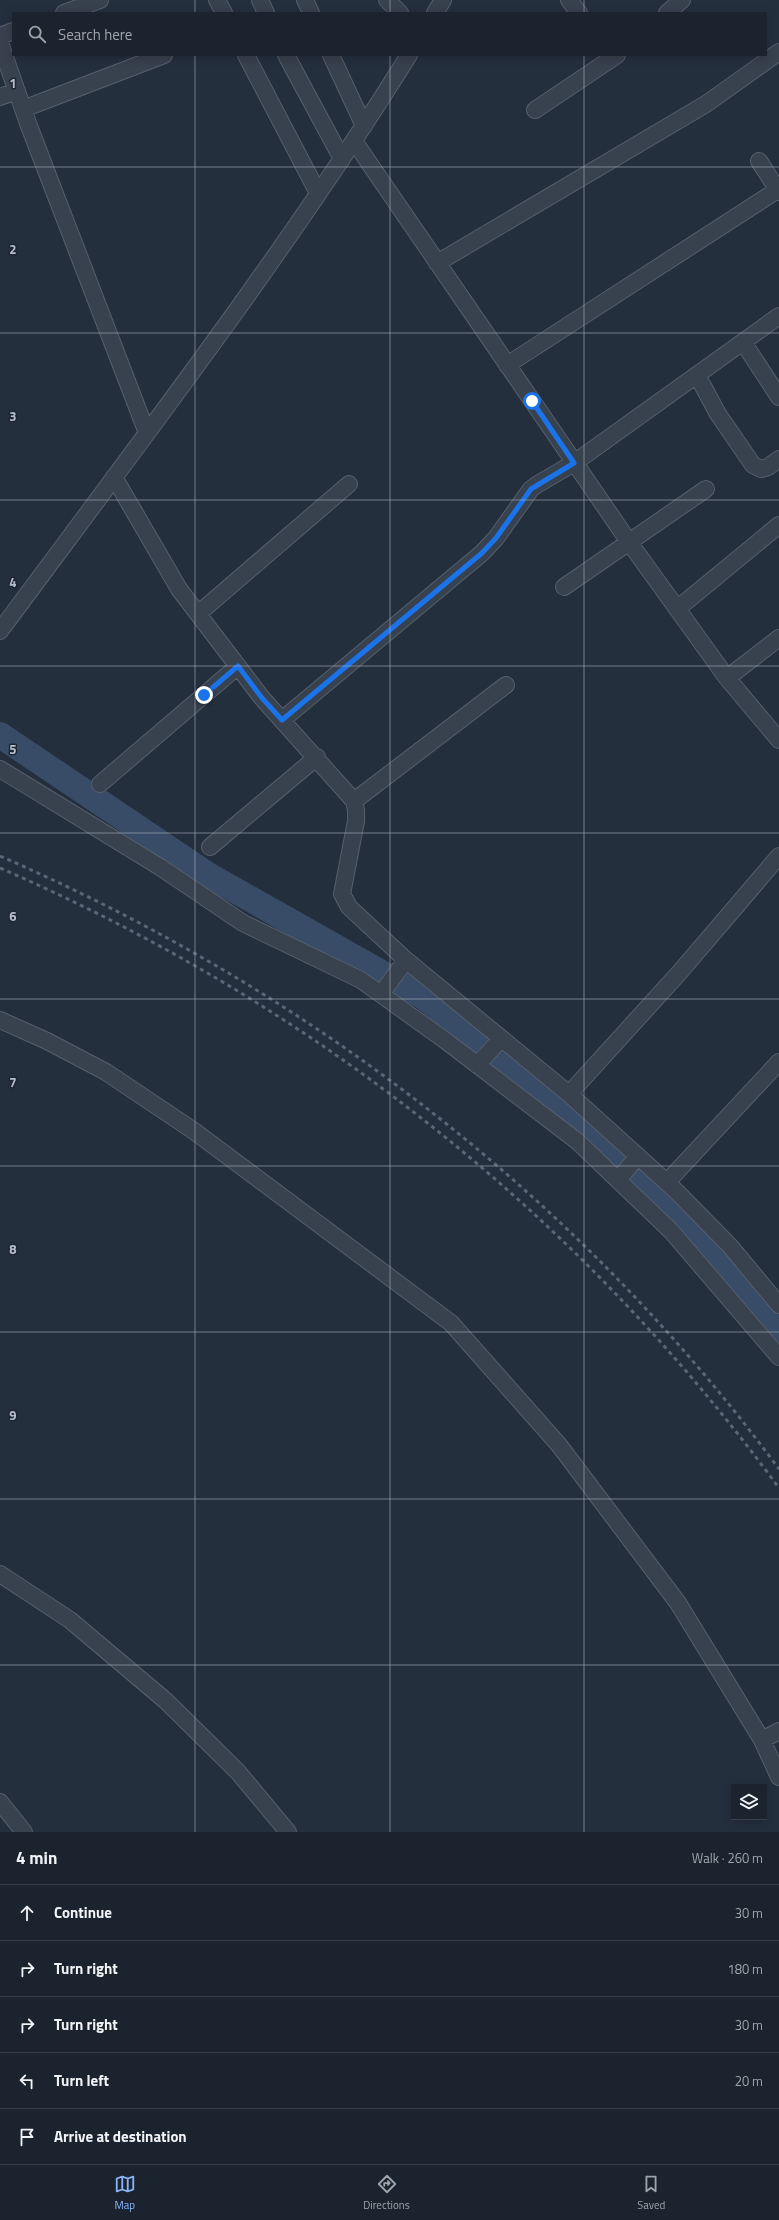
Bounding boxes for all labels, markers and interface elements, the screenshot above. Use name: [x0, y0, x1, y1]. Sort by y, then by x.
search box: [12, 12, 767, 56]
icon: search: [26, 23, 48, 45]
text: Search here: [58, 23, 132, 46]
text: 1: [9, 73, 17, 93]
text: 2: [9, 239, 17, 259]
route start: [523, 392, 541, 410]
text: 3: [9, 406, 17, 426]
text: 4: [9, 572, 17, 592]
route end: [195, 686, 213, 704]
text: 5: [9, 739, 17, 759]
text: 6: [9, 906, 17, 926]
text: 7: [9, 1072, 17, 1092]
text: 8: [9, 1239, 17, 1259]
text: 9: [9, 1405, 17, 1425]
map controls: [731, 1784, 767, 1820]
button: layers: [731, 1784, 767, 1820]
text: 4 min: [16, 1845, 57, 1871]
text: Walk · 260 m: [692, 1848, 763, 1868]
text: Continue: [54, 1901, 112, 1924]
icon: ahead: [16, 1902, 38, 1924]
text: 30 m: [735, 1903, 763, 1923]
text: Turn right: [54, 1957, 118, 1980]
icon: right: [16, 1958, 38, 1980]
text: 180 m: [727, 1959, 763, 1979]
text: Turn right: [54, 2013, 118, 2036]
icon: right: [16, 2014, 38, 2036]
text: 30 m: [735, 2015, 763, 2035]
text: Turn left: [54, 2069, 109, 2092]
icon: left: [16, 2070, 38, 2092]
text: 20 m: [735, 2071, 763, 2091]
text: Arrive at destination: [54, 2125, 187, 2148]
icon: arrive: [16, 2126, 38, 2148]
tab: Map: [114, 2173, 136, 2213]
tab: Directions: [363, 2173, 410, 2213]
tab: Saved: [637, 2173, 665, 2213]

